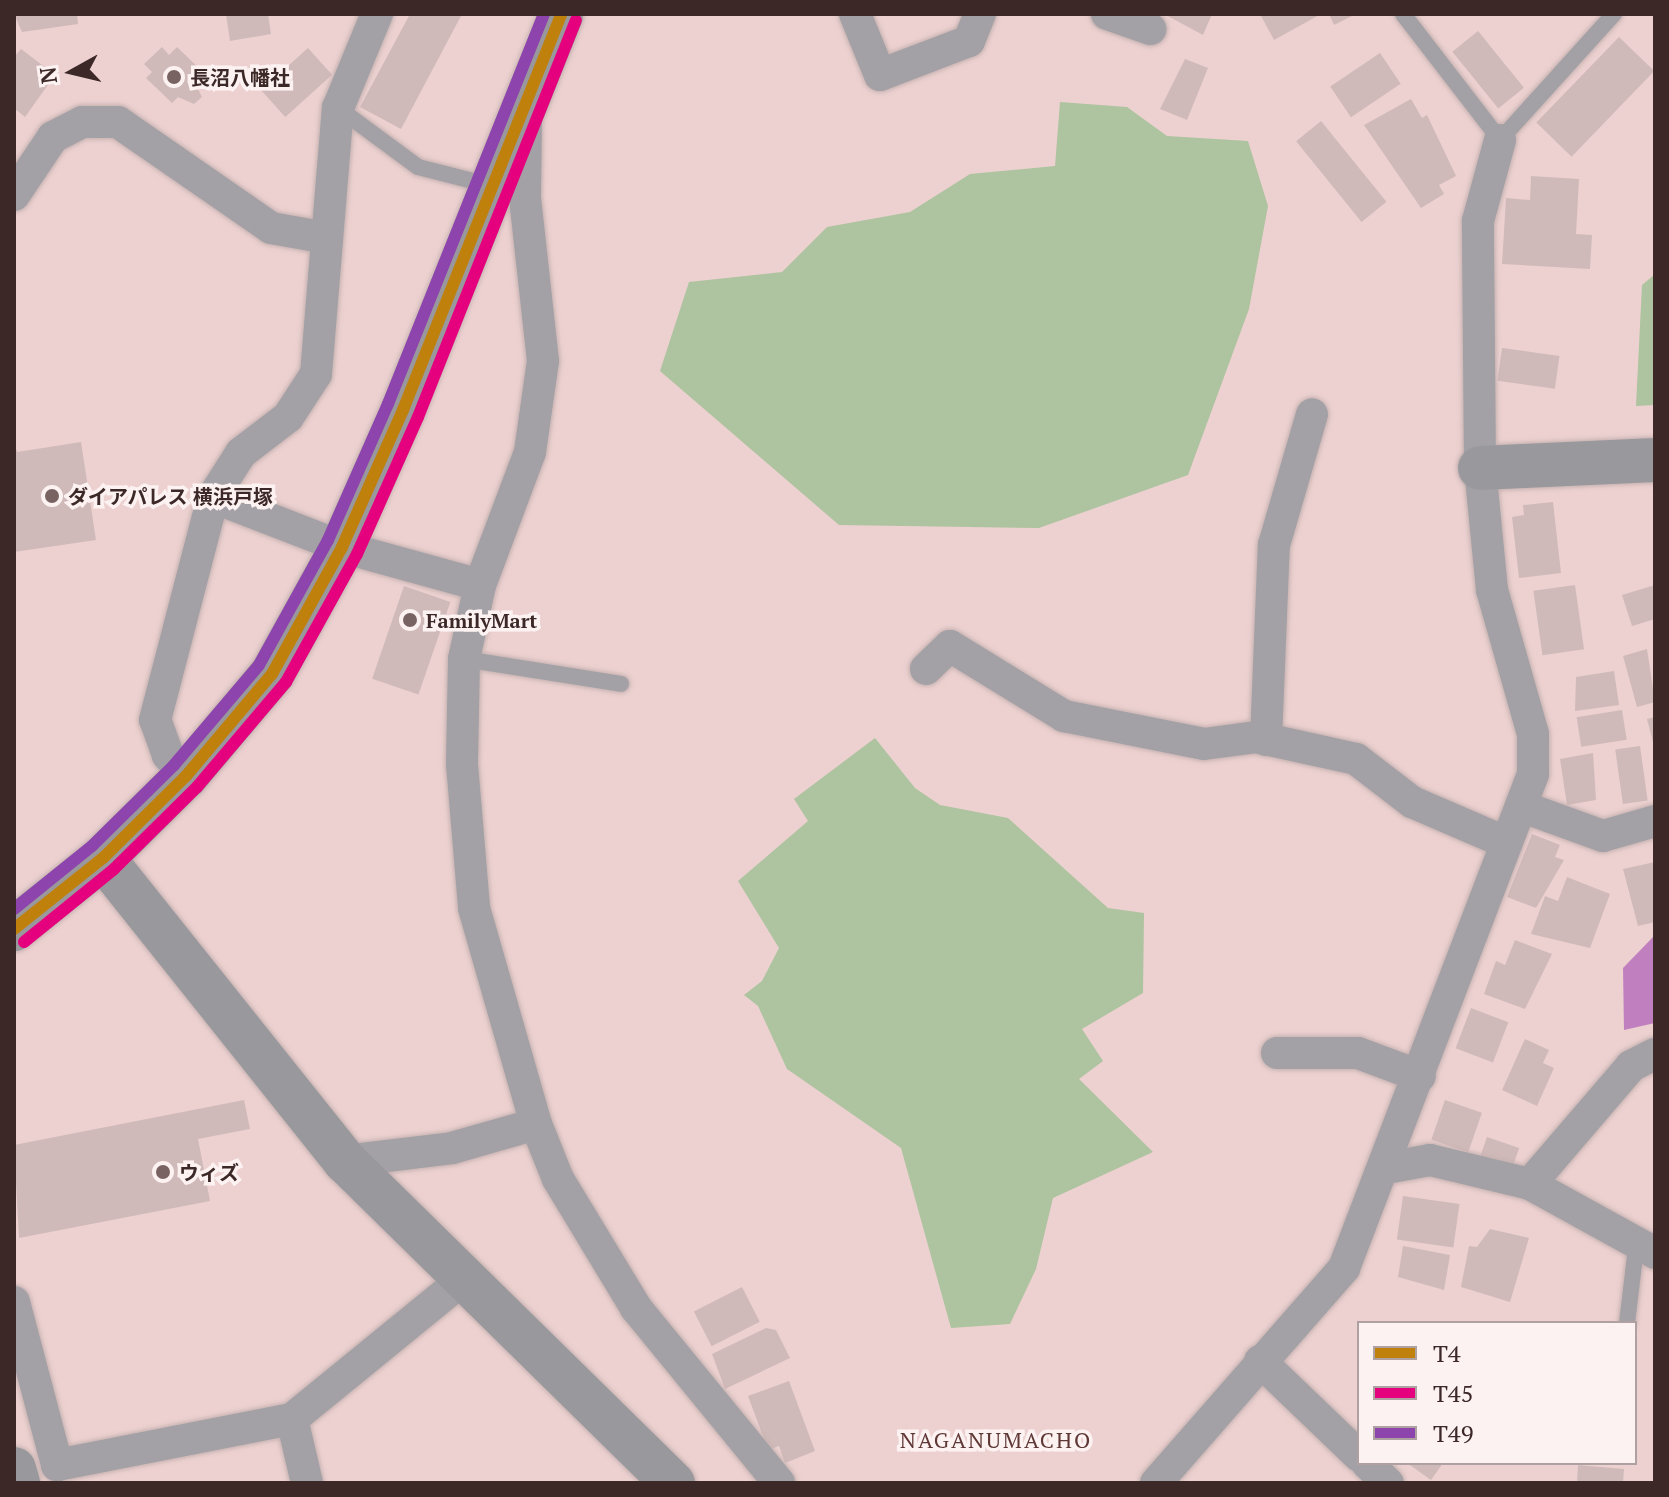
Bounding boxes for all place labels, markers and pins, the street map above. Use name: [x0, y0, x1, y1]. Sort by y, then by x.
place label: 長沼八幡社: [190, 65, 290, 89]
marker: 長沼八幡社: [165, 68, 183, 86]
place label: ダイアパレス 横浜戸塚: [68, 484, 273, 508]
marker: ダイアパレス 横浜戸塚: [43, 487, 61, 505]
place label: FamilyMart: [426, 608, 537, 632]
marker: FamilyMart: [401, 611, 419, 629]
place label: ウィズ: [179, 1160, 239, 1184]
marker: ウィズ: [154, 1163, 172, 1181]

